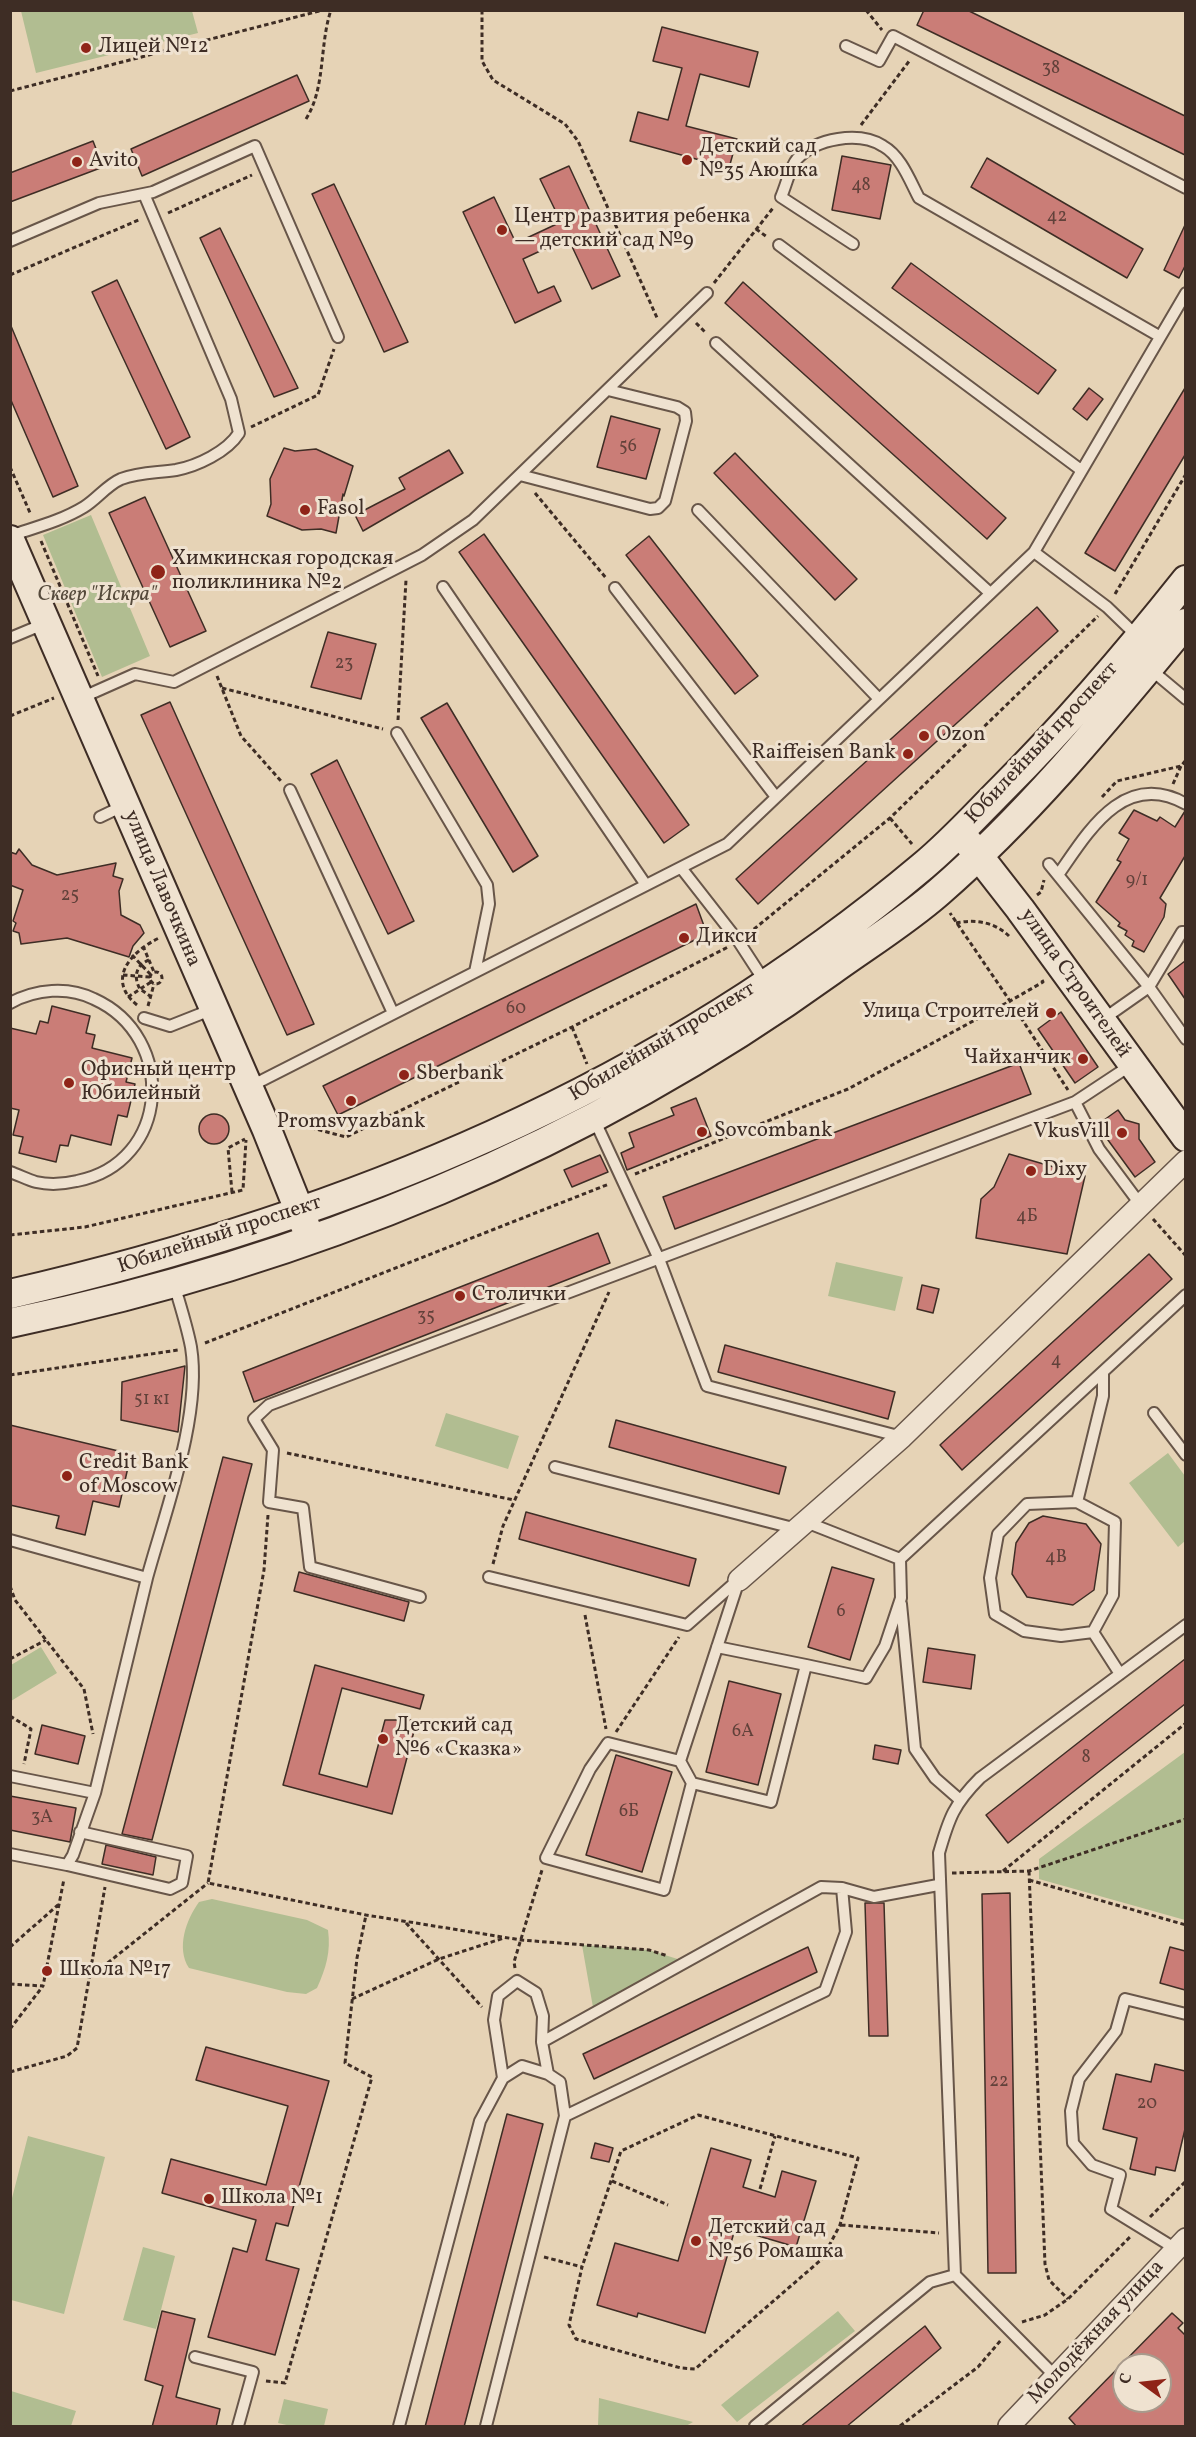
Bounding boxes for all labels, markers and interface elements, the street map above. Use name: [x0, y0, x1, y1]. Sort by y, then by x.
place label: Лицей №12: [98, 35, 209, 61]
marker: Лицей №12: [79, 41, 93, 55]
house number: 38: [1042, 59, 1060, 81]
place label: Детский сад №35 Аюшка: [699, 135, 818, 185]
place label: Avito: [89, 149, 138, 175]
marker: Детский сад №35 Аюшка: [680, 153, 694, 167]
marker: Avito: [70, 155, 84, 169]
house number: 48: [851, 176, 871, 198]
place label: Центр развития ребенка — детский сад №9: [514, 205, 751, 255]
house number: 42: [1047, 207, 1067, 229]
marker: Центр развития ребенка — детский сад №9: [495, 223, 509, 237]
house number: 56: [619, 437, 637, 459]
place label: Fasol: [317, 497, 364, 523]
marker: Fasol: [298, 503, 312, 517]
place label: Химкинская городская поликлиника №2: [172, 547, 393, 597]
marker: Химкинская городская поликлиника №2: [149, 563, 167, 581]
park label: Сквер "Искра": [37, 583, 157, 609]
house number: 23: [335, 654, 353, 676]
street label: Юбилейный проспект: [961, 658, 1125, 830]
place label: Ozon: [936, 723, 986, 749]
marker: Ozon: [917, 729, 931, 743]
place label: Raiffeisen Bank: [751, 741, 896, 767]
marker: Raiffeisen Bank: [901, 747, 915, 761]
street label: улица Лавочкина: [117, 807, 205, 971]
house number: 9/1: [1126, 871, 1148, 893]
house number: 25: [61, 886, 79, 908]
street label: улица Строителей: [1013, 904, 1135, 1064]
place label: Дикси: [696, 925, 757, 951]
marker: Дикси: [677, 931, 691, 945]
street label: Юбилейный проспект: [565, 977, 761, 1109]
house number: 60: [506, 999, 526, 1021]
place label: Улица Строителей: [862, 1000, 1039, 1026]
marker: Улица Строителей: [1044, 1006, 1058, 1020]
place label: Чайханчик: [964, 1046, 1071, 1072]
marker: Чайханчик: [1076, 1052, 1090, 1066]
place label: Офисный центр Юбилейный: [81, 1058, 236, 1108]
place label: Sberbank: [416, 1062, 504, 1088]
marker: Sberbank: [397, 1068, 411, 1082]
marker: Офисный центр Юбилейный: [62, 1076, 76, 1090]
marker: Promsvyazbank: [344, 1094, 358, 1108]
place label: Promsvyazbank: [277, 1110, 425, 1136]
place label: Sovcombank: [714, 1119, 833, 1145]
place label: VkusVill: [1033, 1120, 1110, 1146]
marker: Sovcombank: [695, 1125, 709, 1139]
marker: VkusVill: [1115, 1126, 1129, 1140]
place label: Dixy: [1043, 1158, 1087, 1184]
marker: Dixy: [1024, 1164, 1038, 1178]
street label: Юбилейный проспект: [115, 1191, 325, 1281]
house number: 4Б: [1016, 1207, 1038, 1229]
place label: Столички: [472, 1283, 566, 1309]
marker: Столички: [453, 1289, 467, 1303]
house number: 35: [417, 1307, 435, 1329]
house number: 4: [1051, 1351, 1061, 1373]
house number: 51 к1: [134, 1390, 170, 1412]
place label: Credit Bank of Moscow: [79, 1451, 189, 1501]
marker: Credit Bank of Moscow: [60, 1469, 74, 1483]
house number: 4В: [1045, 1548, 1067, 1570]
house number: 6: [836, 1602, 846, 1624]
place label: Детский сад №6 «Сказка»: [395, 1714, 522, 1764]
house number: 6А: [732, 1722, 754, 1744]
marker: Детский сад №6 «Сказка»: [376, 1732, 390, 1746]
house number: 8: [1081, 1748, 1091, 1770]
house number: 6Б: [619, 1802, 639, 1824]
house number: 3А: [31, 1808, 53, 1830]
place label: Школа №17: [59, 1958, 171, 1984]
marker: Школа №17: [40, 1964, 54, 1978]
house number: 22: [989, 2072, 1009, 2094]
house number: 20: [1137, 2094, 1157, 2116]
place label: Школа №1: [221, 2186, 323, 2212]
marker: Школа №1: [202, 2192, 216, 2206]
place label: Детский сад №56 Ромашка: [708, 2216, 844, 2266]
marker: Детский сад №56 Ромашка: [689, 2234, 703, 2248]
street label: Молодёжная улица: [1024, 2256, 1170, 2410]
north arrow: [1112, 2353, 1172, 2413]
text: С: [1115, 2371, 1139, 2387]

